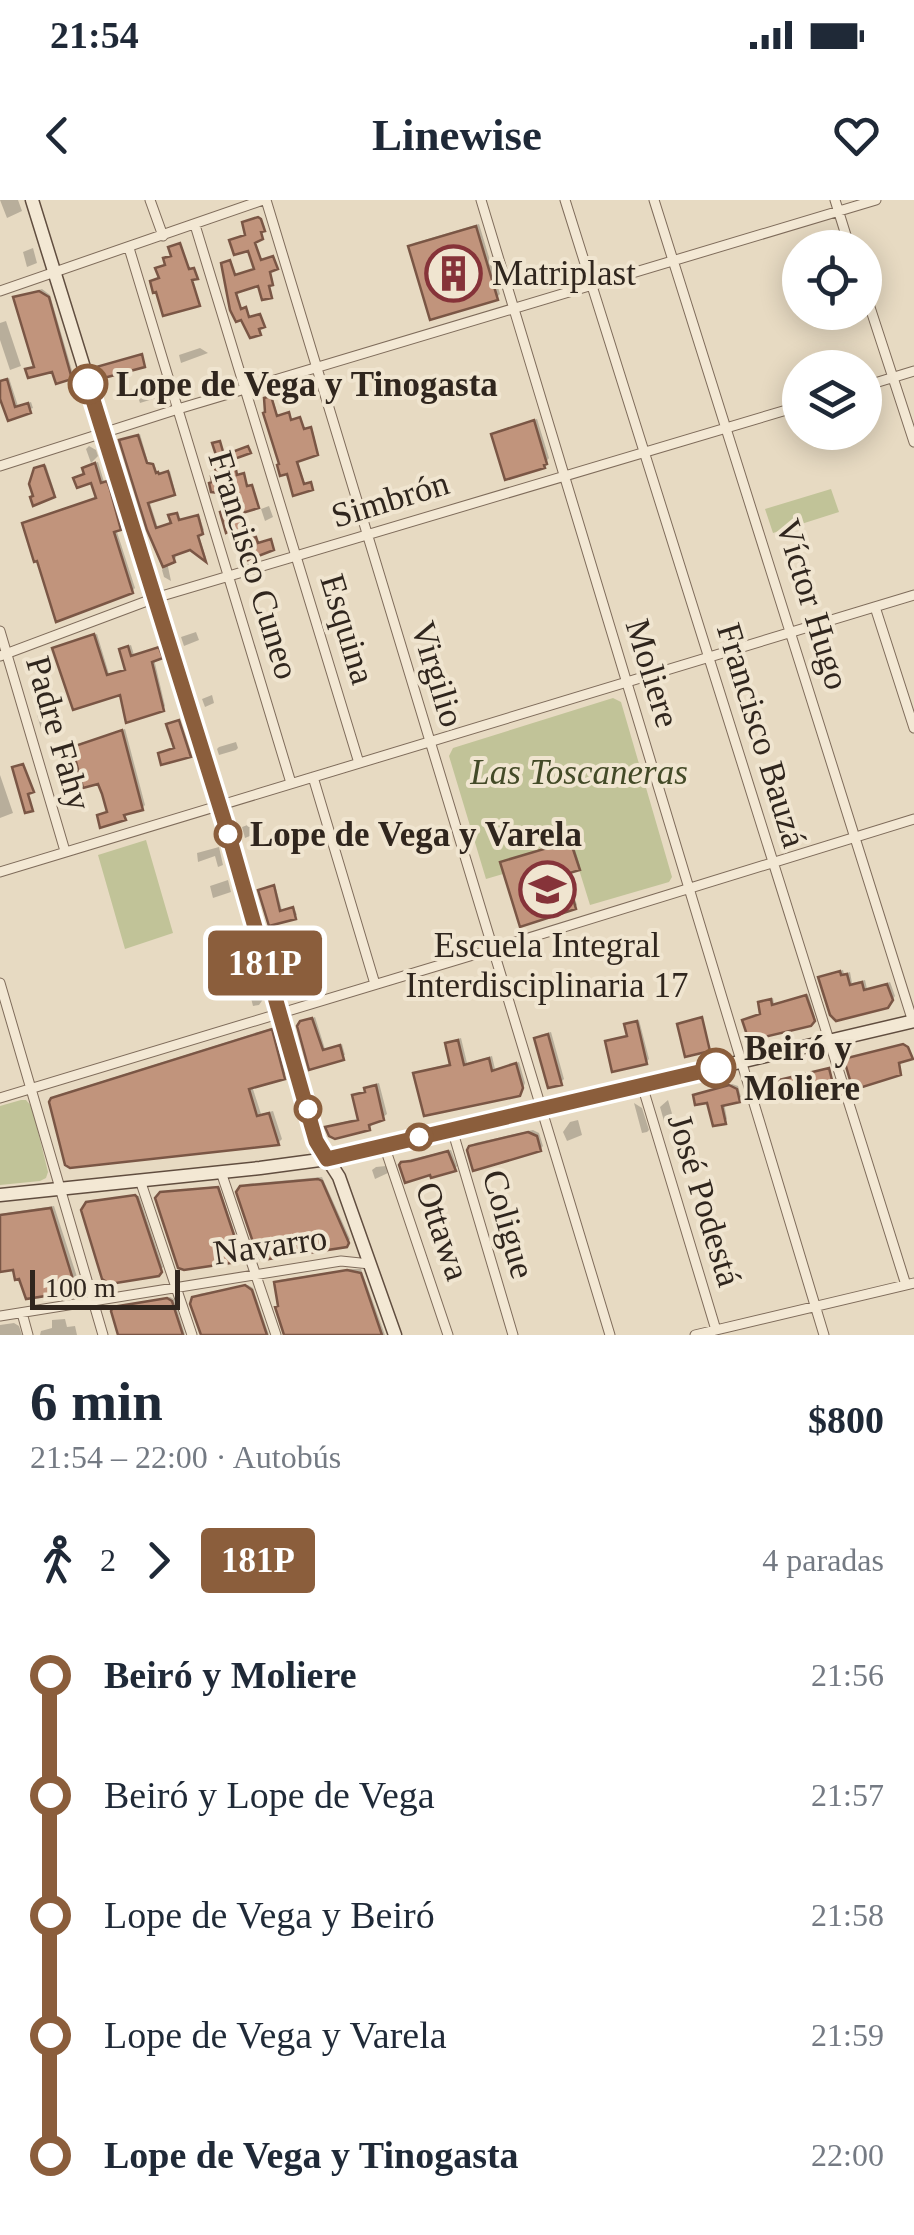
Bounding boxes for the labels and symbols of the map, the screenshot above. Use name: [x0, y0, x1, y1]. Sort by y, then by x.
building icon: Matriplast: [423, 243, 483, 303]
place label: Matriplast: [492, 254, 636, 293]
marker: Lope de Vega y Tinogasta: [69, 365, 107, 403]
place label: Lope de Vega y Tinogasta: [116, 365, 498, 404]
street label: Francisco Cuneo: [200, 447, 307, 684]
street label: Simbrón: [327, 463, 454, 536]
street label: Víctor Hugo: [768, 514, 857, 694]
street label: Esquina: [312, 570, 383, 689]
street label: Moliere: [618, 614, 687, 732]
street label: Virgilio: [403, 617, 472, 732]
street label: Francisco Bauzá: [709, 618, 814, 852]
street label: Padre Fahy: [18, 652, 99, 815]
park label: Las Toscaneras: [469, 753, 688, 792]
place label: Lope de Vega y Varela: [250, 815, 582, 854]
marker: Lope de Vega y Varela: [215, 821, 241, 847]
school or university icon: Escuela Integral Interdisciplinaria 17: [517, 859, 577, 919]
place label: Escuela Integral Interdisciplinaria 17: [406, 926, 688, 1005]
line badge: 181P: [195, 930, 335, 996]
place label: Beiró y Moliere: [744, 1029, 860, 1108]
marker: Beiró y Moliere: [697, 1049, 735, 1087]
unlabelled marker: [295, 1096, 321, 1122]
street label: José Podestá: [660, 1109, 749, 1291]
unlabelled marker: [406, 1124, 432, 1150]
street label: Coligue: [475, 1165, 543, 1283]
street label: Ottawa: [408, 1177, 478, 1286]
street label: Navarro: [211, 1218, 330, 1273]
scale bar: [30, 1265, 180, 1310]

